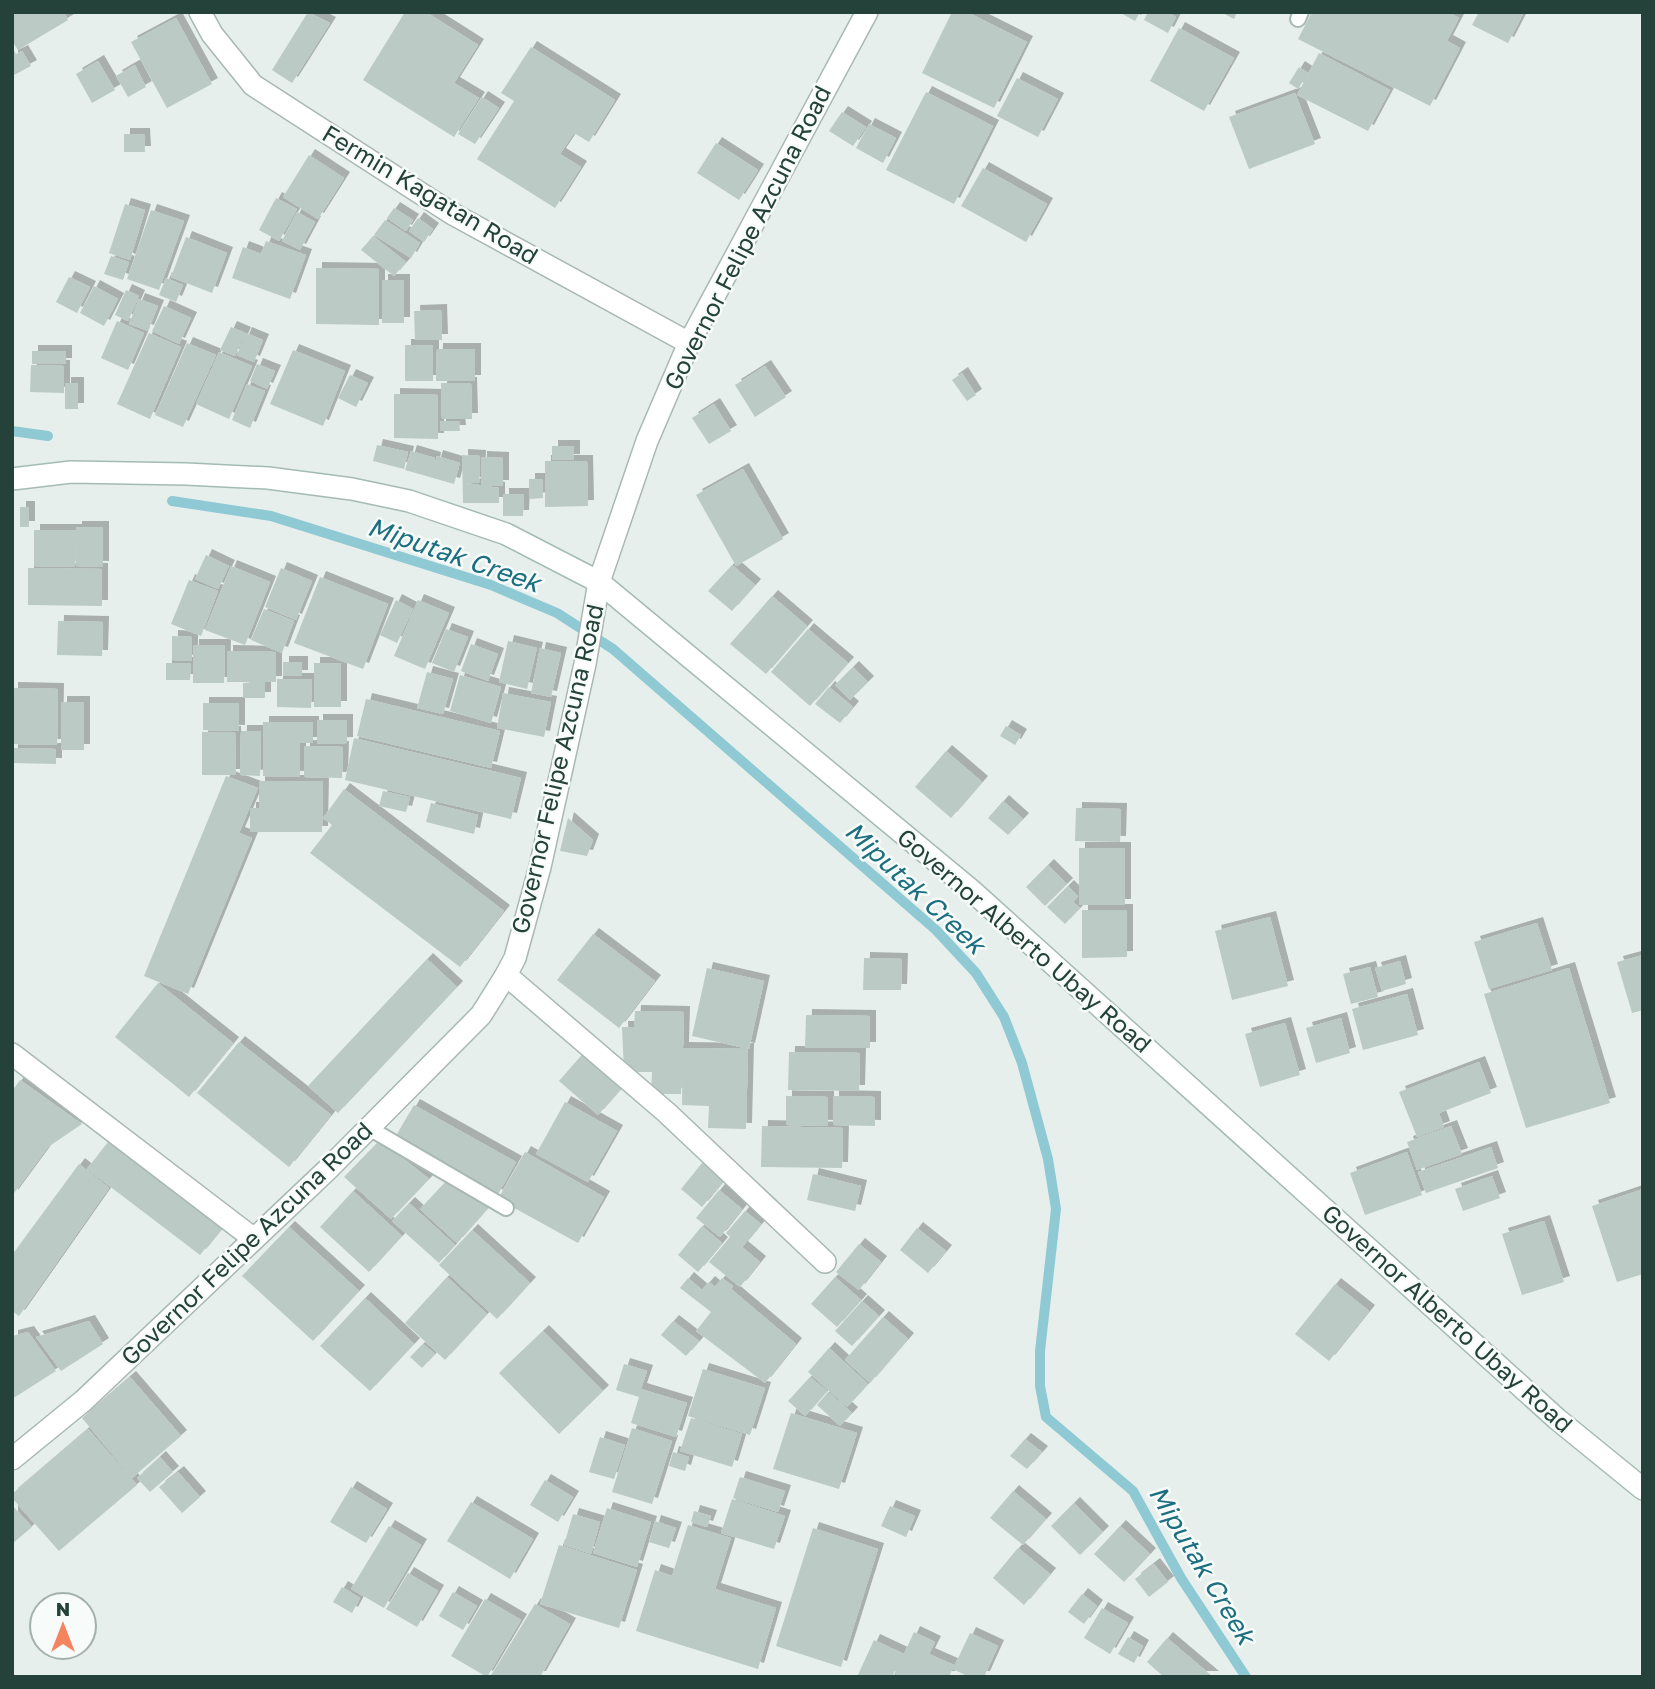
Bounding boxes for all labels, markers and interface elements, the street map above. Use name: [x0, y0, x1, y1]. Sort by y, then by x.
street label: Governor Felipe Azcuna Road: [657, 80, 836, 394]
street label: Fermin Kagatan Road: [318, 118, 544, 270]
water label: Miputak Creek: [364, 511, 546, 599]
street label: Governor Felipe Azcuna Road: [504, 601, 609, 936]
water label: Miputak Creek: [839, 815, 993, 962]
street label: Governor Alberto Ubay Road: [892, 822, 1158, 1058]
street label: Governor Felipe Azcuna Road: [114, 1115, 377, 1371]
street label: Governor Alberto Ubay Road: [1317, 1198, 1579, 1438]
water label: Miputak Creek: [1143, 1480, 1263, 1652]
north arrow: [28, 1591, 98, 1661]
text: N: [56, 1597, 70, 1620]

